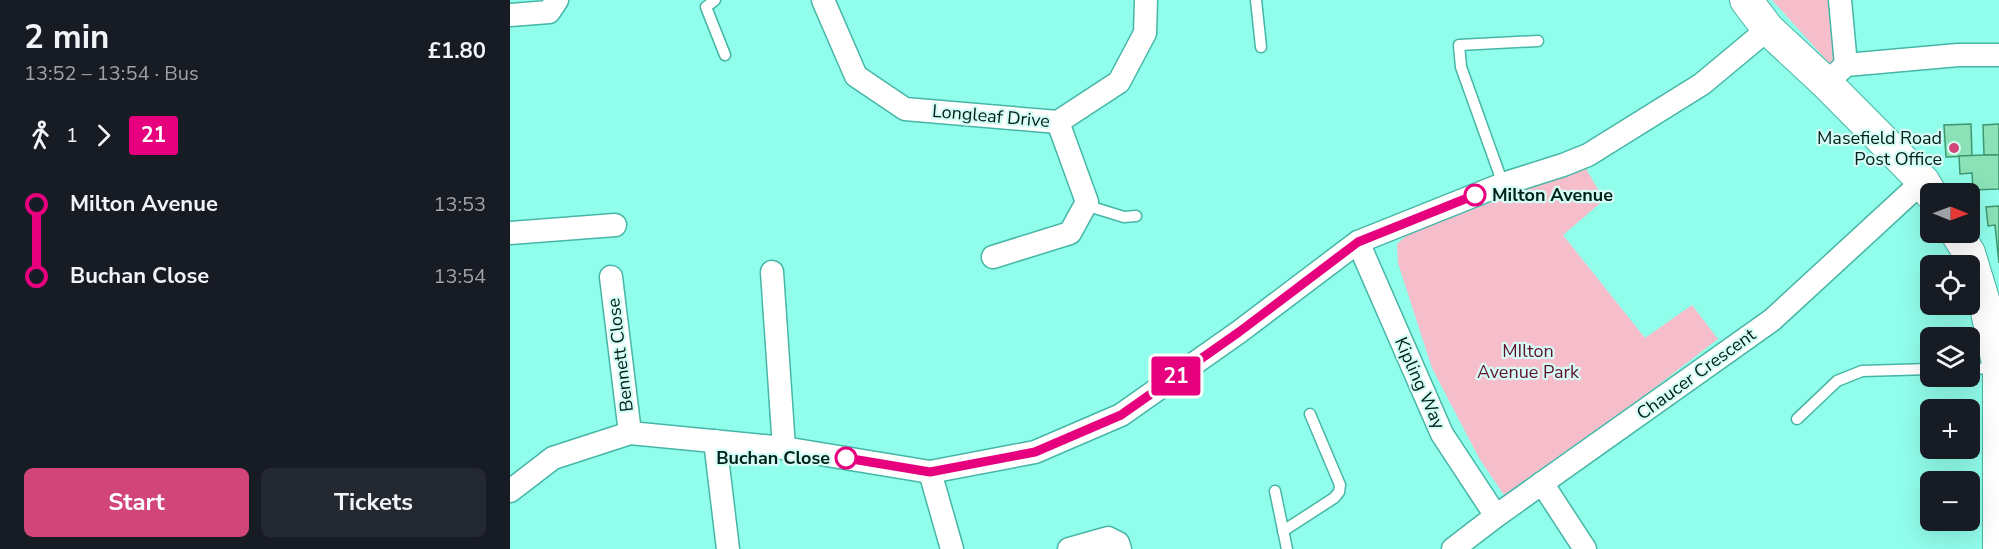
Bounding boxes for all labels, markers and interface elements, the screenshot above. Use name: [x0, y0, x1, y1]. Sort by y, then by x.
text: 2 min: [24, 15, 109, 60]
text: £1.80: [428, 36, 486, 66]
text: 13:52 – 13:54 · Bus: [24, 60, 199, 87]
street label: Longleaf Drive: [931, 99, 1051, 133]
icon: walk: [24, 119, 57, 152]
icon: forward: [87, 119, 120, 152]
text: 21: [141, 121, 166, 149]
text: 1: [66, 122, 78, 149]
place label: Masefield Road Post Office: [1817, 126, 1942, 171]
marker: Masefield Road Post Office: [1947, 141, 1961, 155]
place label: Milton Avenue: [1492, 183, 1613, 207]
north arrow: [1920, 183, 1980, 243]
map controls: [1920, 183, 1980, 531]
marker: Milton Avenue: [1464, 184, 1486, 206]
text: Milton Avenue: [70, 189, 218, 219]
text: 13:53: [433, 191, 486, 218]
button: locate: [1920, 255, 1980, 315]
text: Buchan Close: [70, 261, 209, 291]
text: 13:54: [433, 263, 486, 290]
street label: Bennett Close: [601, 297, 639, 413]
street label: Chaucer Crescent: [1632, 322, 1761, 425]
button: layers: [1920, 327, 1980, 387]
street label: Kipling Way: [1389, 333, 1451, 433]
park label: MIlton Avenue Park: [1477, 339, 1580, 384]
line badge: 21: [1149, 356, 1203, 395]
text: 21: [1163, 362, 1189, 390]
button: +: [1920, 399, 1980, 459]
place label: Buchan Close: [716, 446, 830, 470]
marker: Buchan Close: [835, 447, 857, 469]
button: Start: [24, 468, 249, 537]
button: Tickets: [261, 468, 486, 537]
button: −: [1920, 471, 1980, 531]

